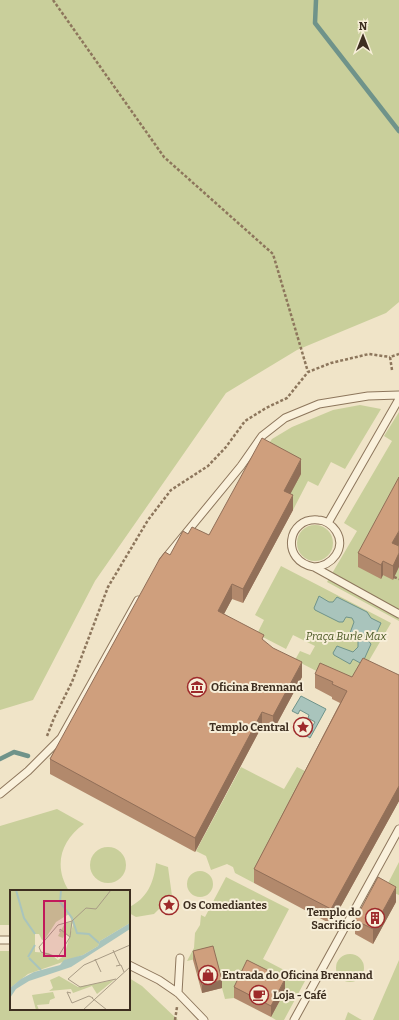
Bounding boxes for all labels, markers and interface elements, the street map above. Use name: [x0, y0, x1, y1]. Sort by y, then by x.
north arrow: [343, 16, 383, 56]
text: N: [359, 20, 368, 33]
park label: Praça Burle Max: [306, 630, 387, 643]
museum icon: Oficina Brennand: [186, 676, 208, 698]
place label: Oficina Brennand: [211, 681, 303, 694]
place icon: Templo Central: [292, 716, 314, 738]
place label: Templo Central: [209, 721, 290, 734]
inset map: [10, 890, 130, 1010]
place icon: Os Comediantes: [158, 894, 180, 916]
place label: Os Comediantes: [183, 899, 268, 912]
place label: Templo do Sacrificío: [307, 906, 361, 932]
building icon: Templo do Sacrificío: [364, 907, 386, 929]
shop icon: Entrada do Oficina Brennand: [197, 964, 219, 986]
place label: Entrada do Oficina Brennand: [222, 969, 373, 982]
cafe icon: Loja - Café: [248, 984, 270, 1006]
place label: Loja - Café: [273, 989, 327, 1002]

